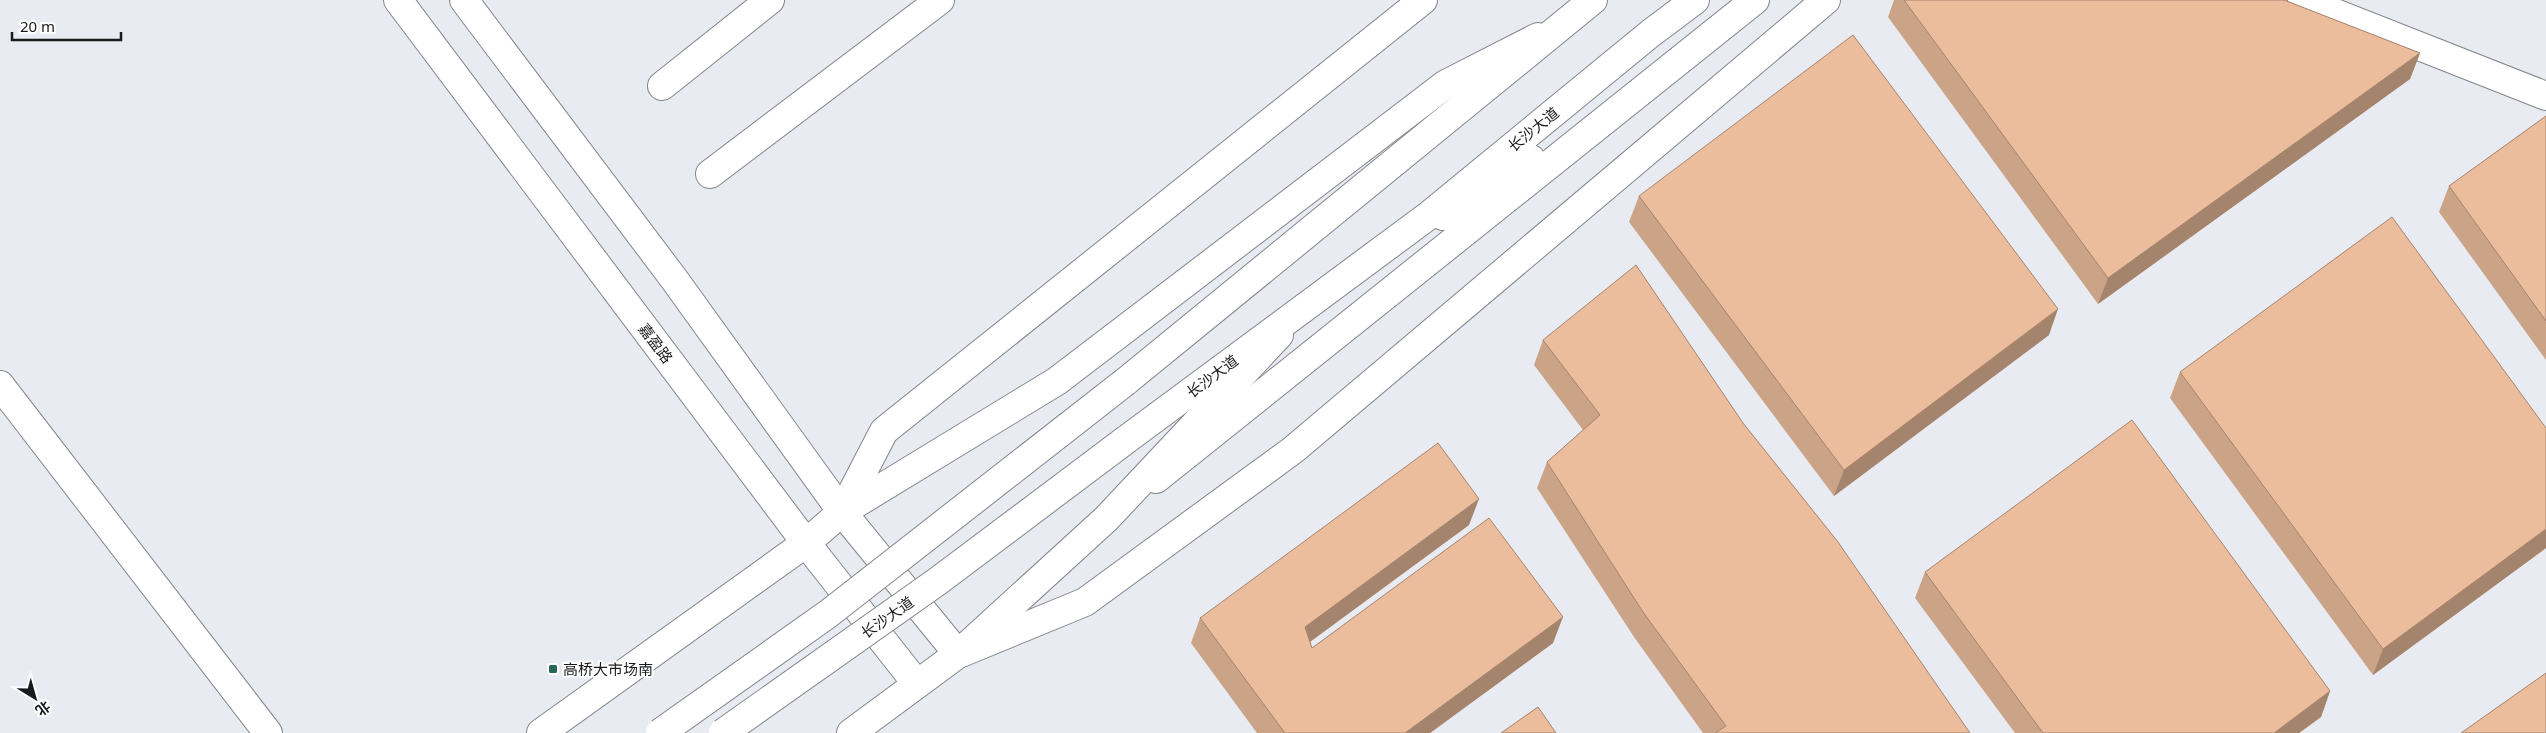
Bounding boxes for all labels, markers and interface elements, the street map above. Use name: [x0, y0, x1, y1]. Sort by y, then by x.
scale bar: [12, 10, 121, 42]
text: 20 m: [20, 16, 55, 36]
street label: 长沙大道: [1503, 102, 1563, 156]
street label: 嘉盈路: [634, 319, 678, 367]
street label: 长沙大道: [1182, 350, 1242, 402]
street label: 长沙大道: [857, 592, 917, 642]
place label: 高桥大市场南: [563, 659, 653, 679]
marker: 高桥大市场南: [547, 663, 559, 675]
north arrow: [10, 673, 60, 723]
text: 北: [32, 697, 54, 721]

